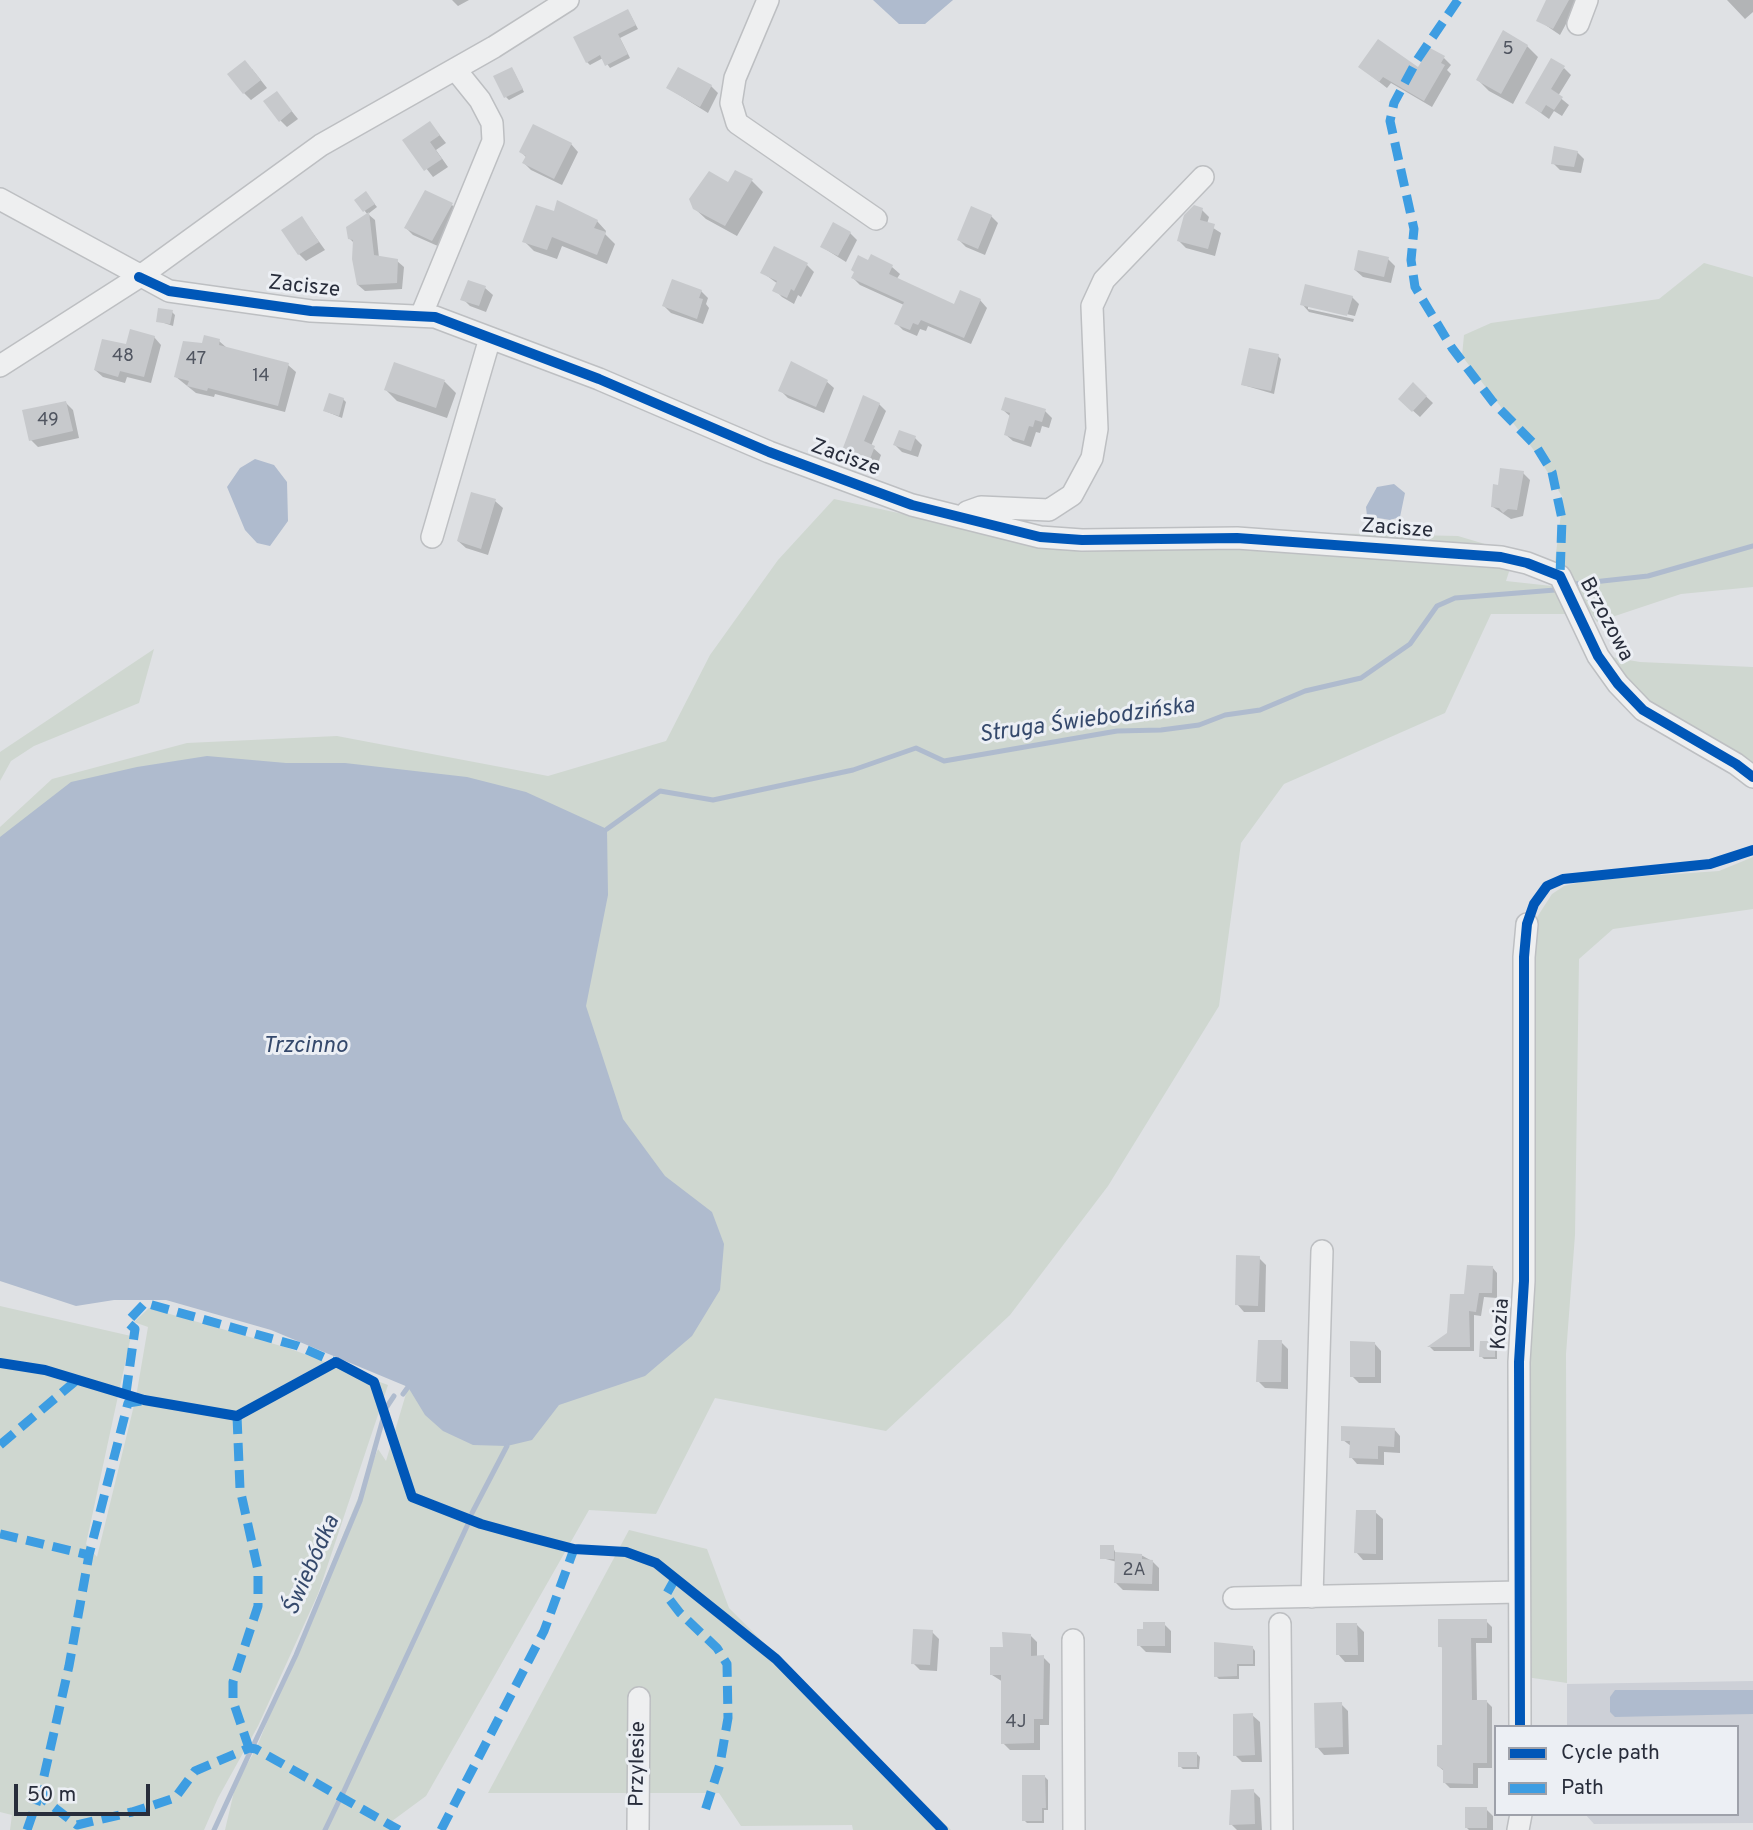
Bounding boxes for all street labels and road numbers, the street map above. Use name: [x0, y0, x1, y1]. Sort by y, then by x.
street label: Zacisze: [267, 272, 341, 304]
street label: Zacisze: [807, 435, 883, 483]
street label: Zacisze: [1360, 515, 1434, 545]
street label: Brzozowa: [1572, 574, 1638, 666]
street label: Kozia: [1488, 1297, 1516, 1351]
street label: Przylesie: [626, 1721, 652, 1807]

